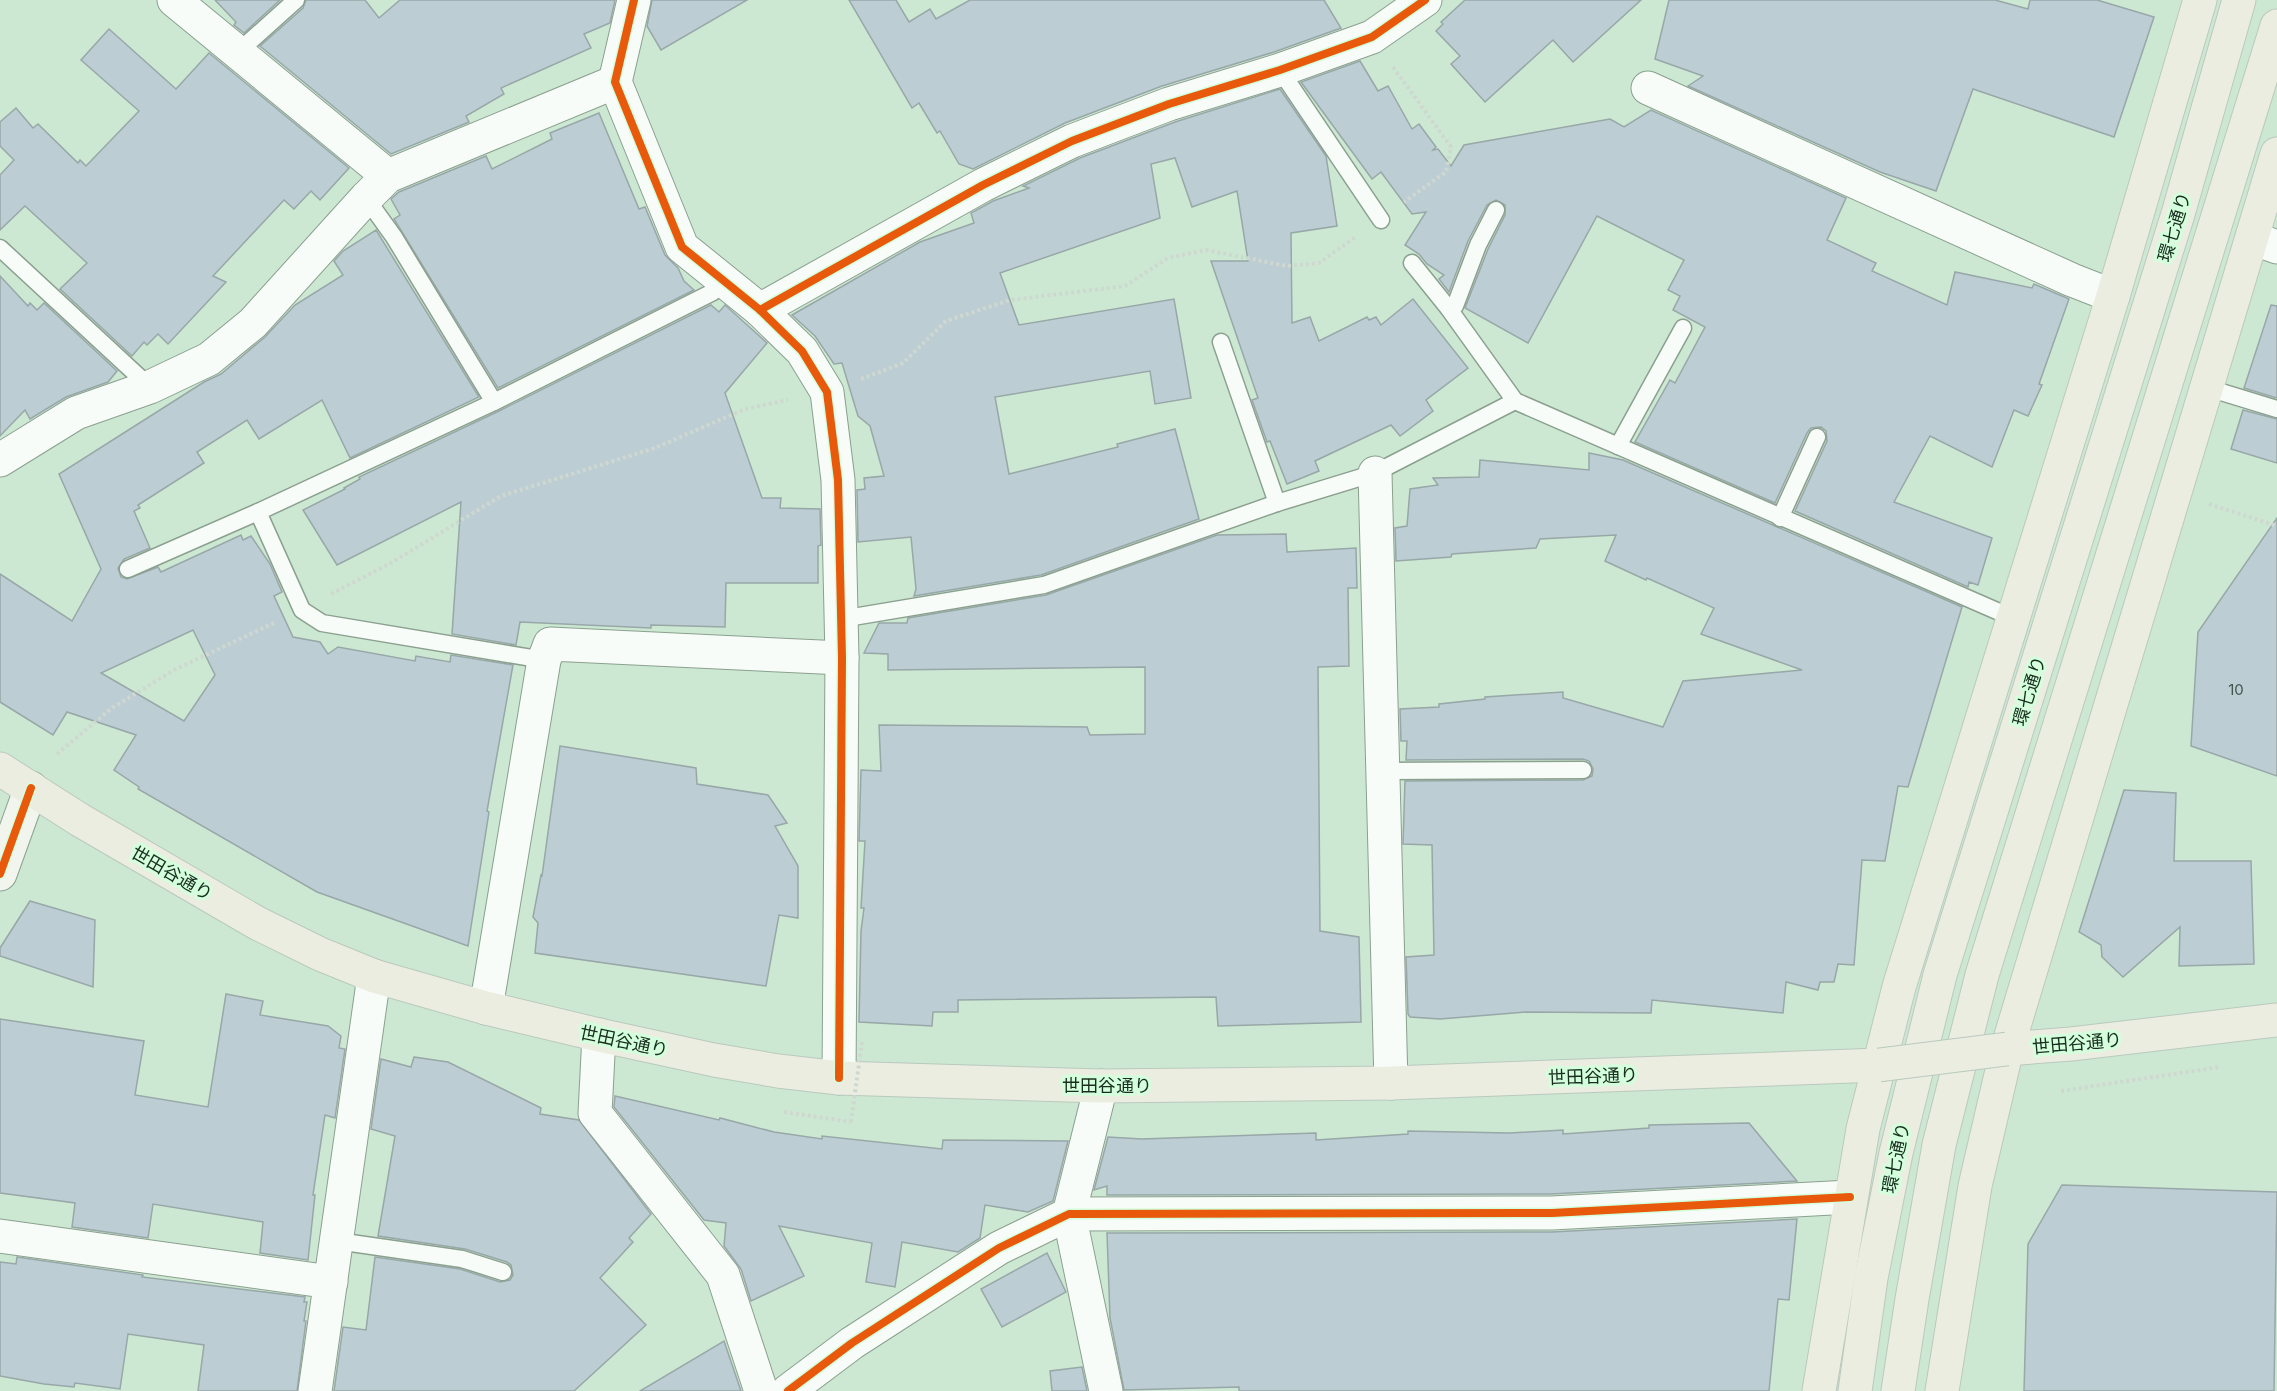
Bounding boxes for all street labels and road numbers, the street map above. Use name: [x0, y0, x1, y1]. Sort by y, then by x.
street label: 環七通り: [2153, 190, 2195, 264]
street label: 環七通り: [2008, 654, 2050, 728]
street label: 世田谷通り: [128, 841, 216, 905]
street label: 世田谷通り: [578, 1021, 670, 1061]
street label: 世田谷通り: [2031, 1029, 2123, 1057]
street label: 世田谷通り: [1548, 1064, 1638, 1088]
street label: 世田谷通り: [1062, 1075, 1152, 1096]
street label: 環七通り: [1878, 1121, 1914, 1195]

